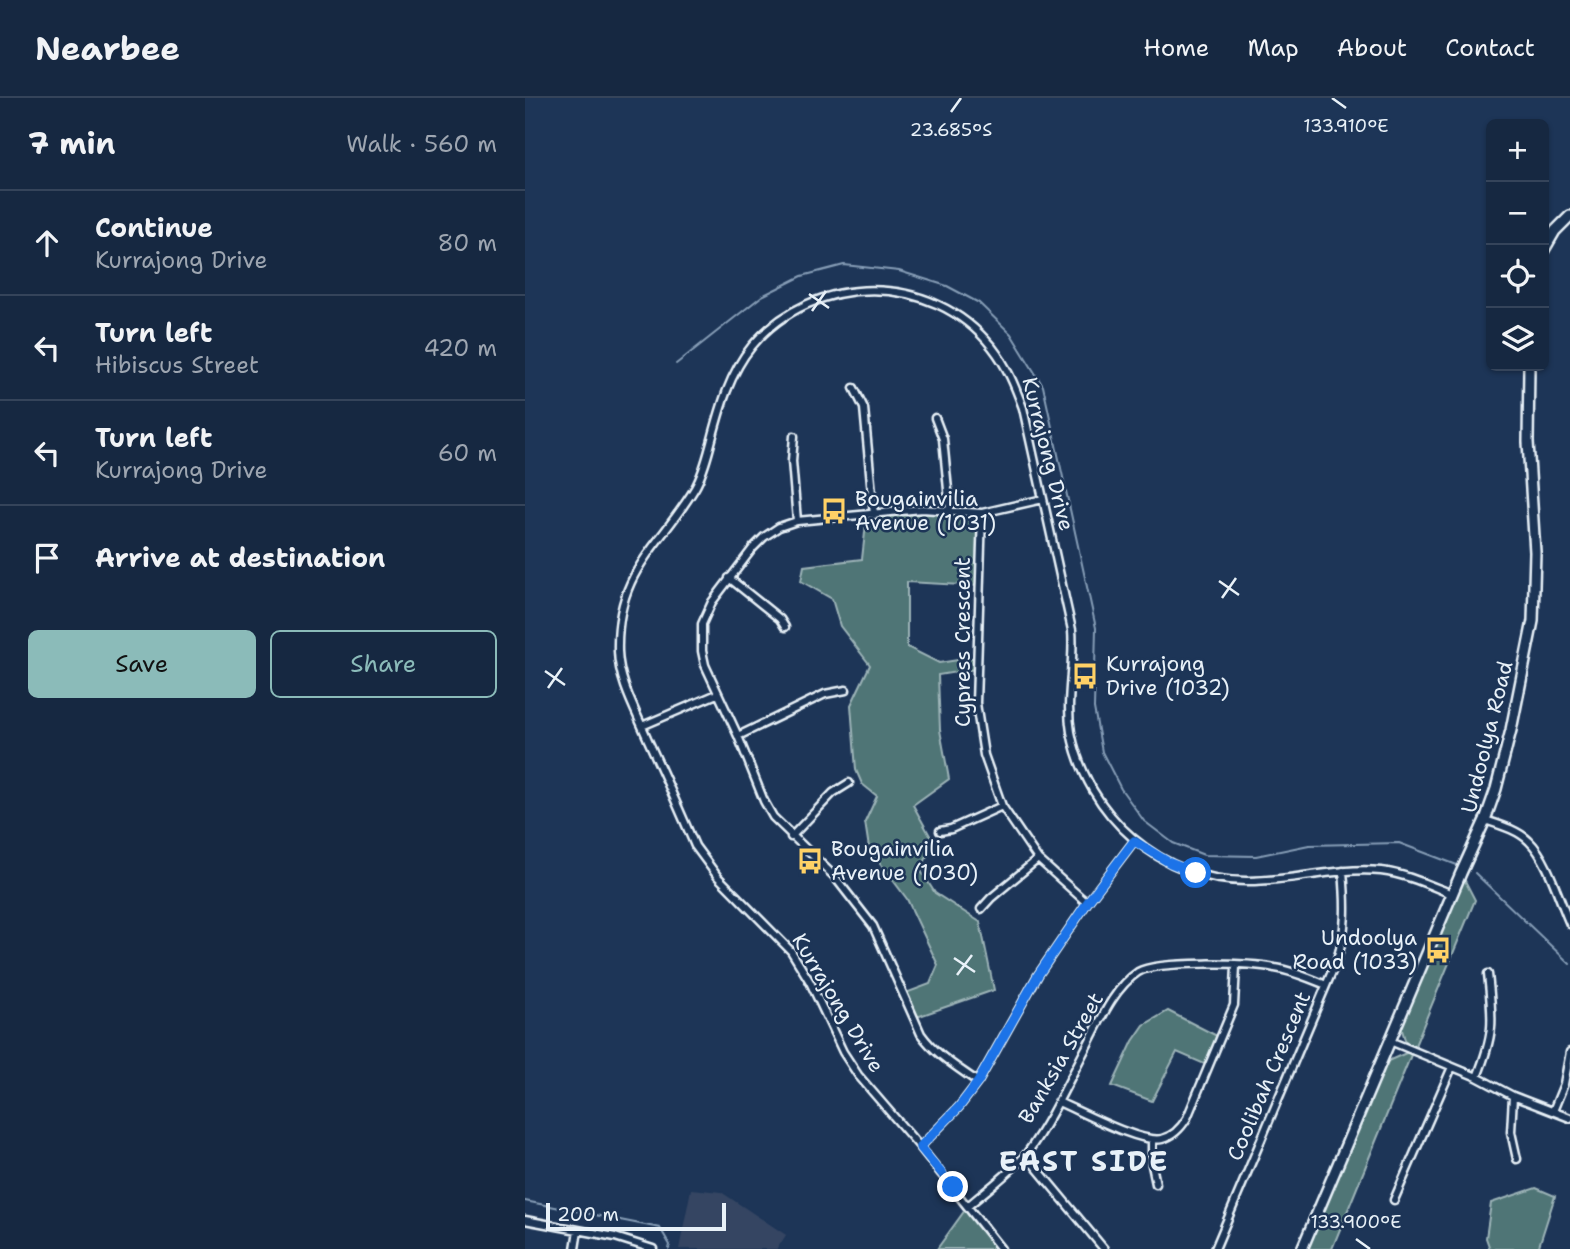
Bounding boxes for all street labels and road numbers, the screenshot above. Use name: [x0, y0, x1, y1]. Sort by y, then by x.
street label: Kurrajong Drive: [1015, 374, 1081, 534]
street label: Cypress Crescent: [949, 557, 977, 727]
street label: Undoolya Road: [1455, 658, 1519, 816]
street label: Kurrajong Drive: [785, 928, 891, 1078]
street label: Banksia Street: [1012, 987, 1110, 1129]
street label: Coolibah Crescent: [1221, 987, 1317, 1165]

